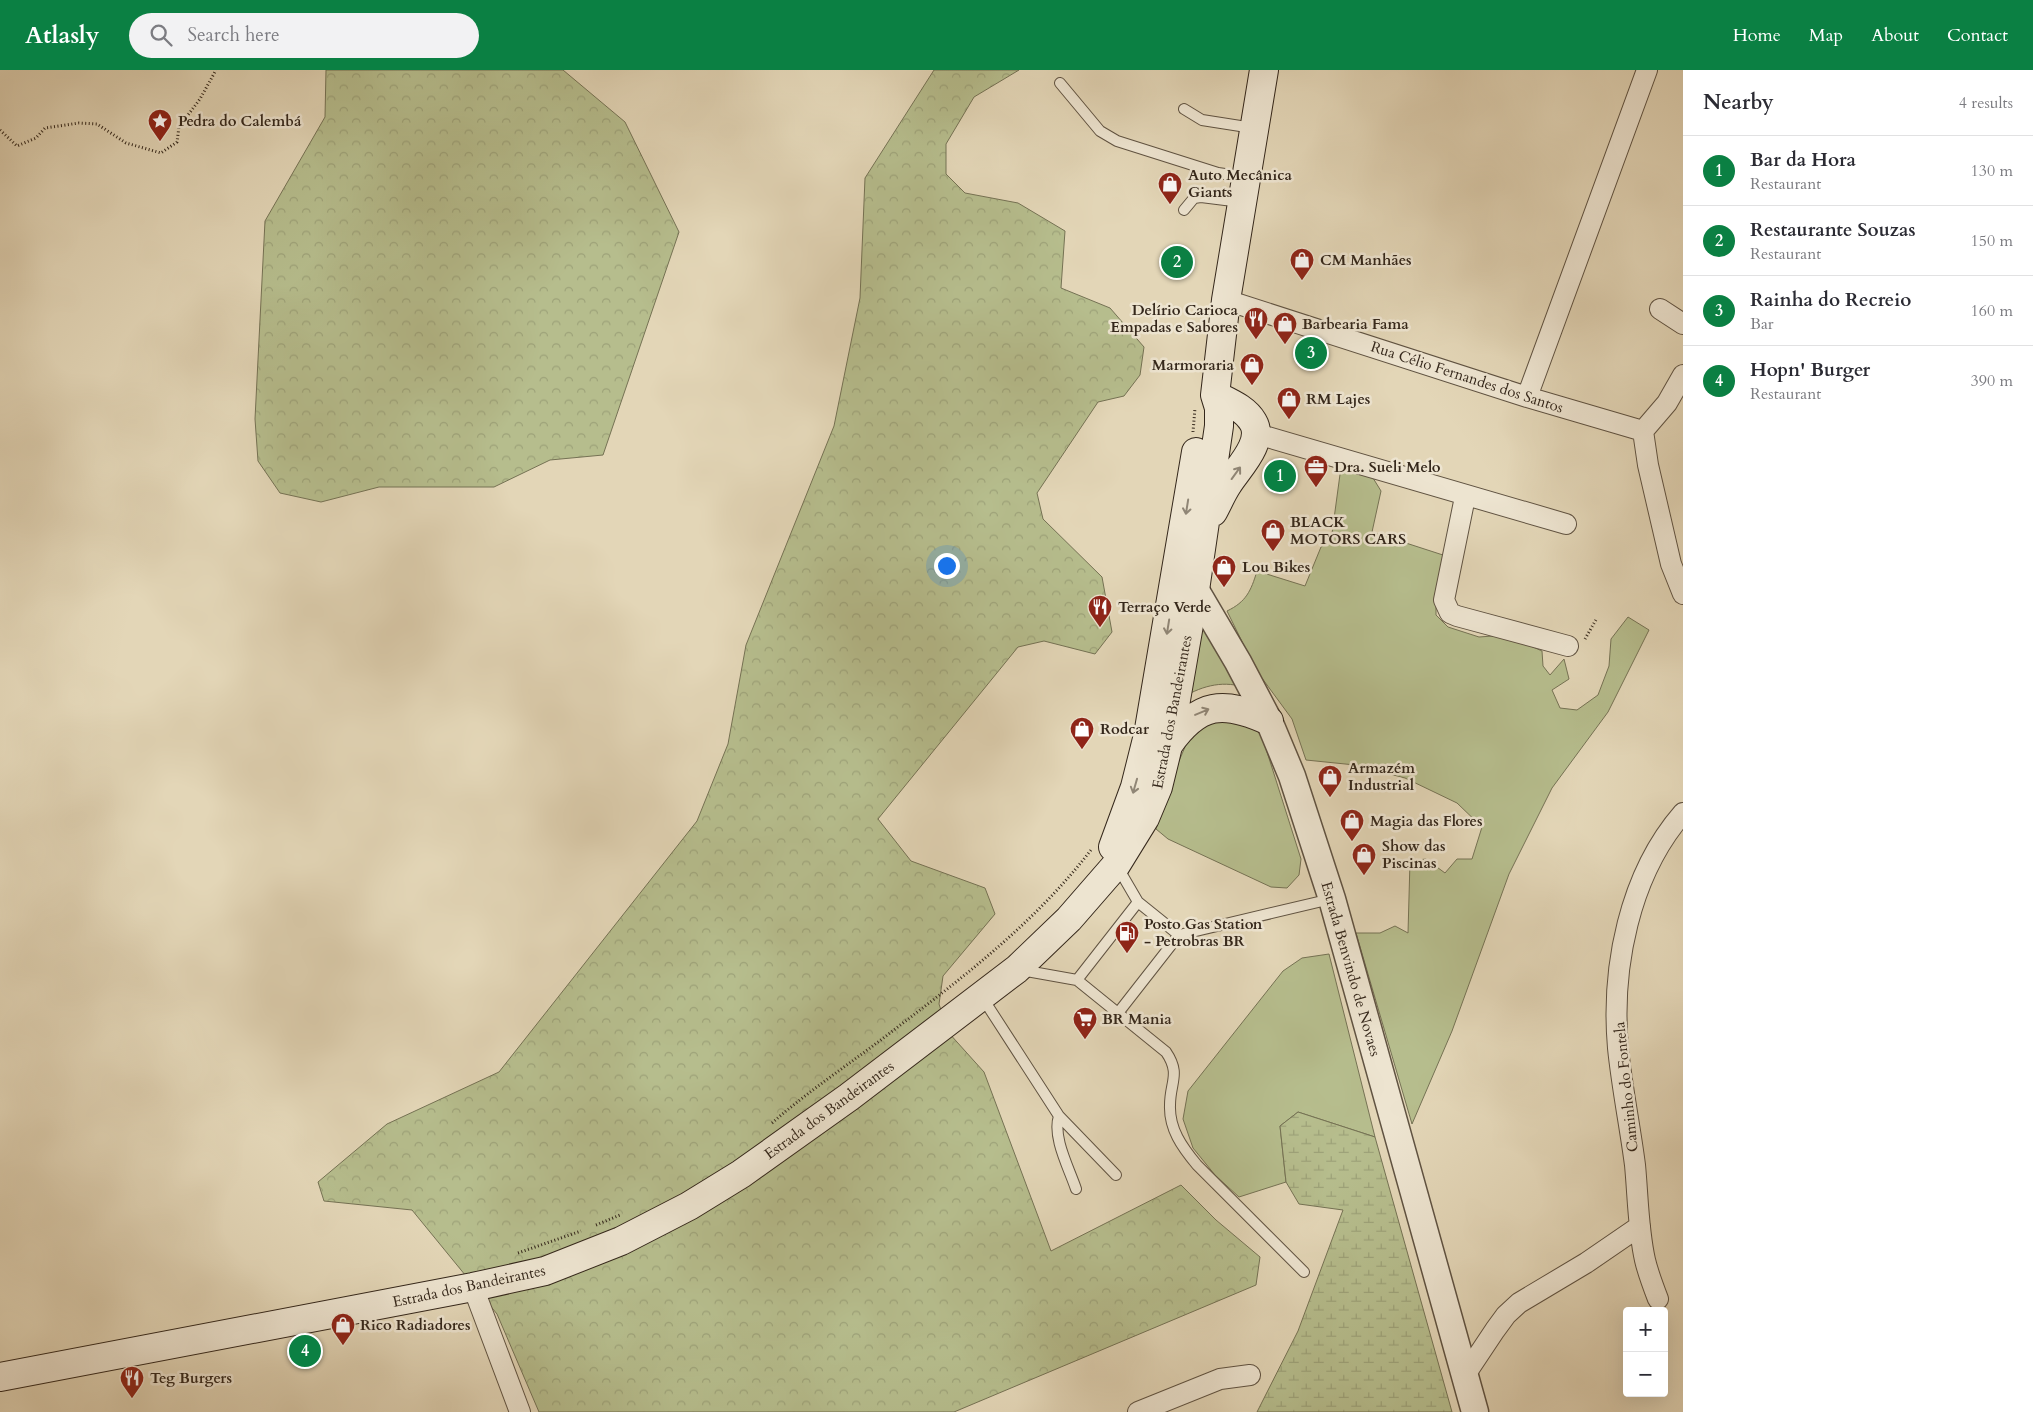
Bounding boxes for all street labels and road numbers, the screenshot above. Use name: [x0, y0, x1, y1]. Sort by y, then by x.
street label: Rua Célio Fernandes dos Santos: [1368, 336, 1566, 418]
street label: Estrada dos Bandeirantes: [1147, 634, 1197, 790]
street label: Estrada Benvindo de Novaes: [1316, 879, 1386, 1059]
street label: Caminho do Fontela: [1609, 1020, 1643, 1153]
street label: Estrada dos Bandeirantes: [760, 1056, 898, 1164]
street label: Estrada dos Bandeirantes: [391, 1260, 547, 1312]

